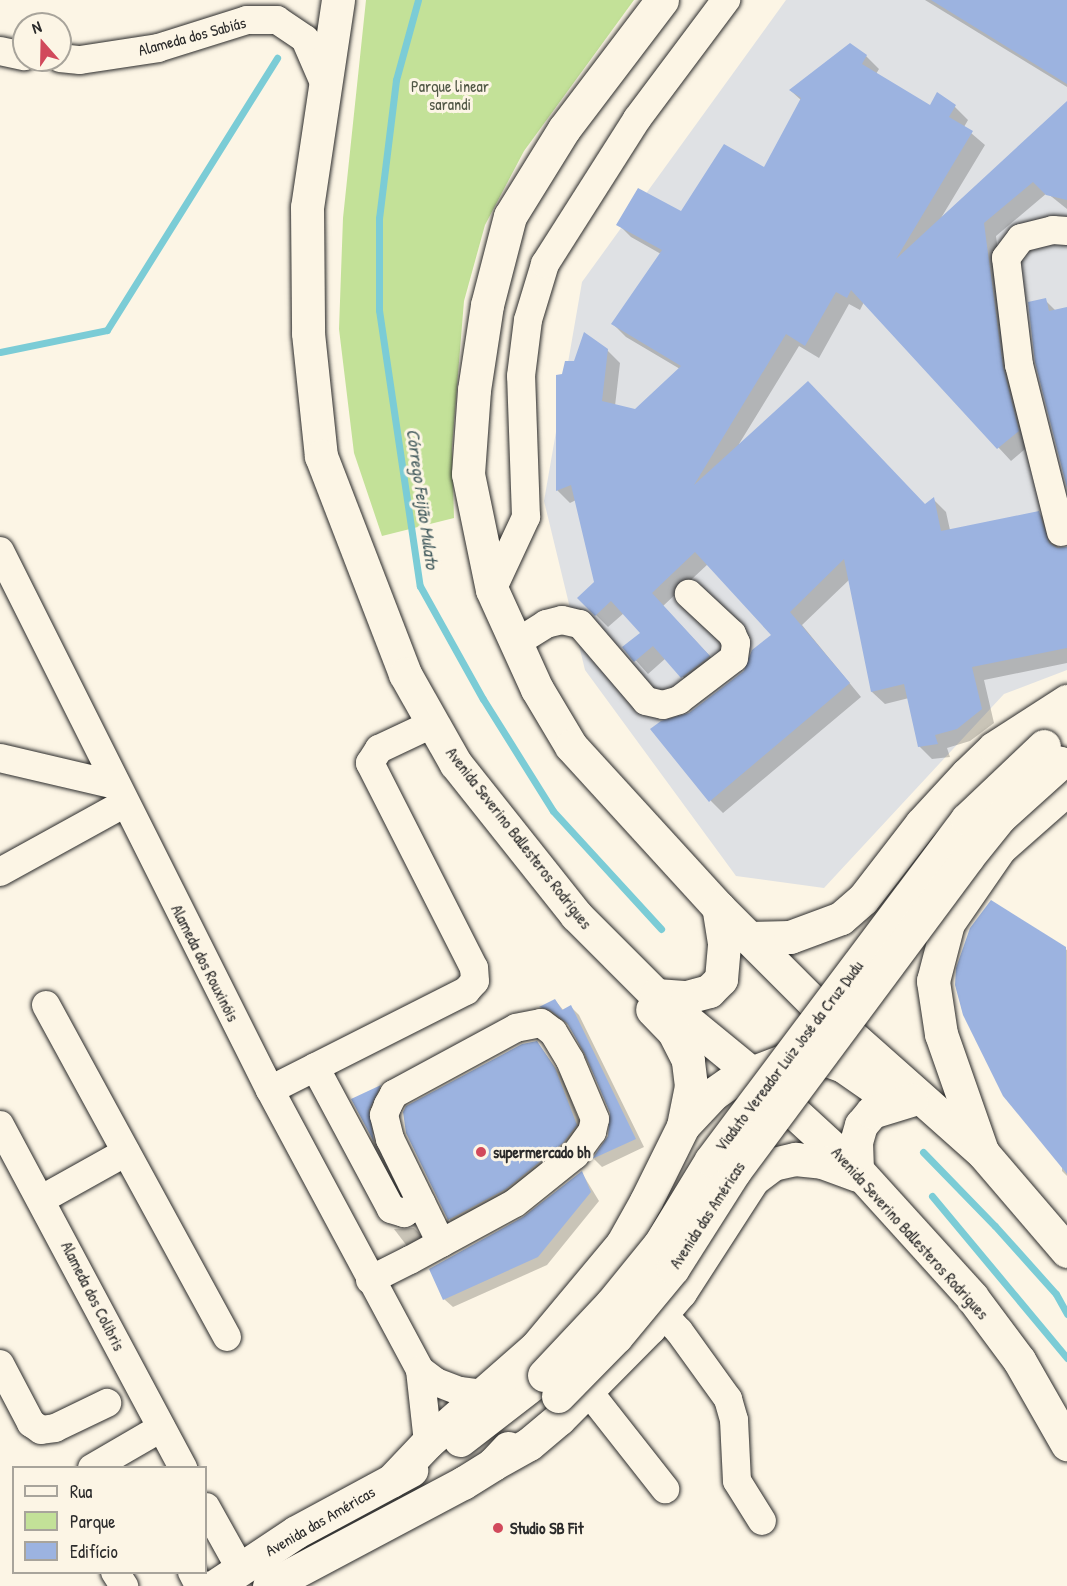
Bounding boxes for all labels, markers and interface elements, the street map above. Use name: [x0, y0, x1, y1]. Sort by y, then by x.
north arrow: [12, 12, 72, 72]
street label: Alameda dos Sabiás: [136, 12, 248, 60]
text: N: [29, 15, 44, 39]
park label: Parque linear sarandi: [411, 76, 489, 114]
water label: Córrego Feijão Mulato: [401, 427, 443, 571]
street label: Avenida Severino Ballesteros Rodrigues: [442, 743, 596, 933]
street label: Alameda dos Rouxinóis: [167, 901, 243, 1025]
street label: Viaduto Vereador Luiz José da Cruz Dudu: [711, 957, 867, 1155]
place label: supermercado bh: [493, 1142, 591, 1162]
street label: Avenida Severino Ballesteros Rodrigues: [828, 1143, 992, 1323]
marker: supermercado bh: [474, 1145, 488, 1159]
street label: Avenida das Américas: [665, 1158, 749, 1272]
street label: Alameda dos Colíbris: [57, 1238, 129, 1354]
legend: [12, 1466, 207, 1574]
text: Rua: [70, 1479, 92, 1504]
street label: Avenida das Américas: [262, 1482, 378, 1560]
text: Parque: [70, 1509, 115, 1534]
place label: Studio SB Fit: [510, 1518, 583, 1538]
marker: Studio SB Fit: [491, 1521, 505, 1535]
text: Edifício: [70, 1539, 118, 1564]

